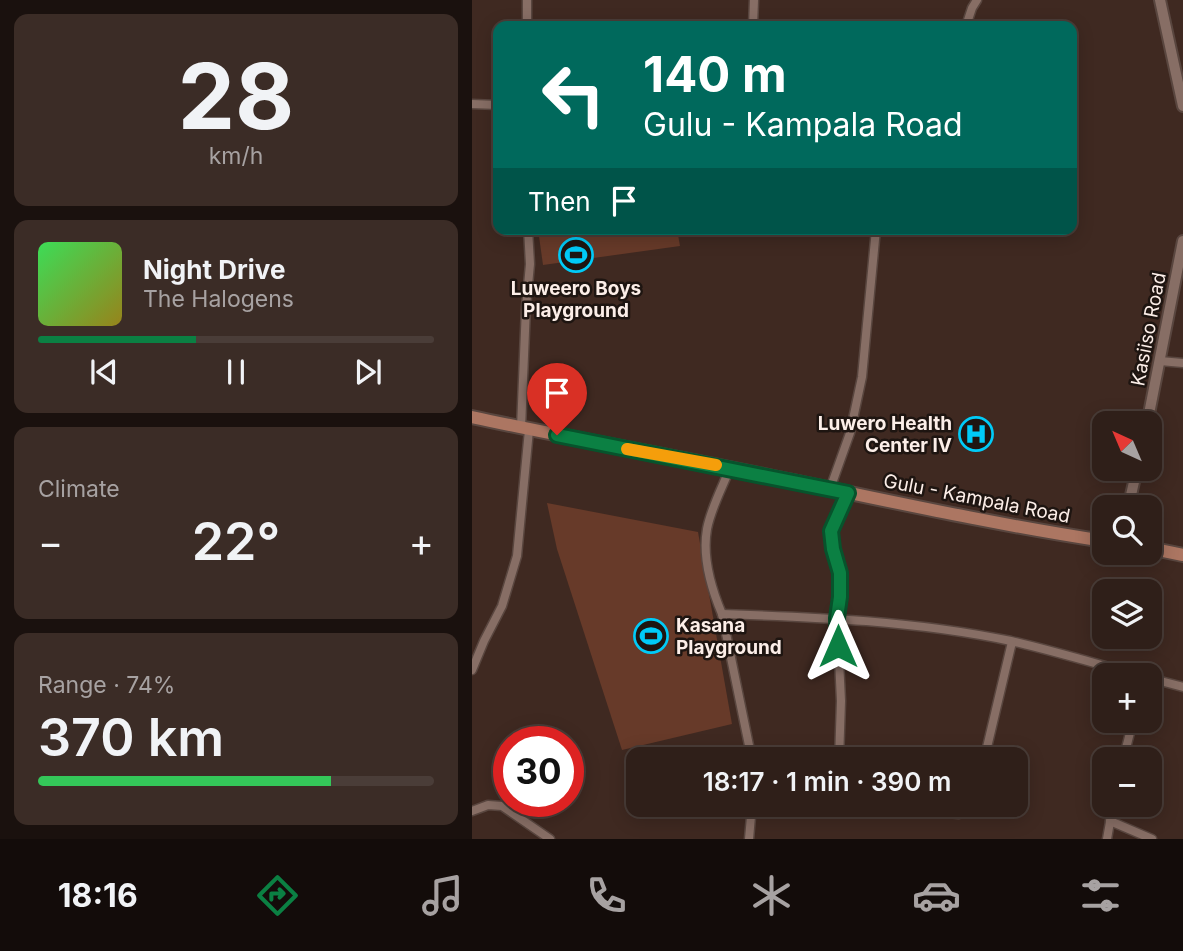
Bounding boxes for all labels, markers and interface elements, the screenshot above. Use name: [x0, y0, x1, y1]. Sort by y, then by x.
text: 28: [178, 41, 294, 151]
text: 140 m: [643, 45, 787, 104]
icon: left: [528, 49, 619, 140]
text: Gulu - Kampala Road: [643, 105, 962, 144]
text: km/h: [209, 142, 263, 170]
icon: arrive: [605, 182, 643, 220]
text: Then: [528, 186, 591, 217]
sports icon: Luweero Boys Playground: [557, 236, 595, 274]
text: Night Drive: [143, 254, 285, 285]
street label: Kasiiso Road: [1126, 270, 1171, 388]
place label: Luweero Boys Playground: [511, 277, 641, 322]
text: The Halogens: [143, 285, 294, 313]
icon: previous: [85, 353, 123, 391]
icon: pause: [217, 353, 255, 391]
icon: next: [349, 353, 387, 391]
pin: [527, 363, 587, 435]
icon: arrive: [538, 374, 576, 412]
north arrow: [1092, 411, 1162, 481]
map controls: [1092, 411, 1162, 817]
place label: Luwero Health Center IV: [818, 412, 952, 457]
hospital icon: Luwero Health Center IV: [957, 415, 995, 453]
street label: Gulu - Kampala Road: [882, 469, 1072, 528]
text: Climate: [38, 475, 120, 503]
button: search: [1092, 495, 1162, 565]
text: 22°: [192, 510, 280, 573]
text: −: [38, 519, 63, 565]
text: +: [409, 519, 434, 565]
button: layers: [1092, 579, 1162, 649]
position arrow: [801, 609, 875, 683]
place label: Kasana Playground: [676, 614, 782, 659]
sports icon: Kasana Playground: [632, 617, 670, 655]
button: +: [1092, 663, 1162, 733]
text: Range · 74%: [38, 671, 175, 699]
text: 370 km: [38, 706, 224, 769]
speed limit sign: 30: [493, 726, 584, 817]
button: −: [1092, 747, 1162, 817]
text: 18:17 · 1 min · 390 m: [703, 766, 951, 797]
icon: directions: [253, 871, 302, 920]
icon: music: [418, 871, 467, 920]
icon: phone: [582, 871, 631, 920]
icon: climate: [747, 871, 796, 920]
icon: car: [912, 871, 961, 920]
icon: filters: [1076, 871, 1125, 920]
text: 18:16: [58, 876, 138, 915]

